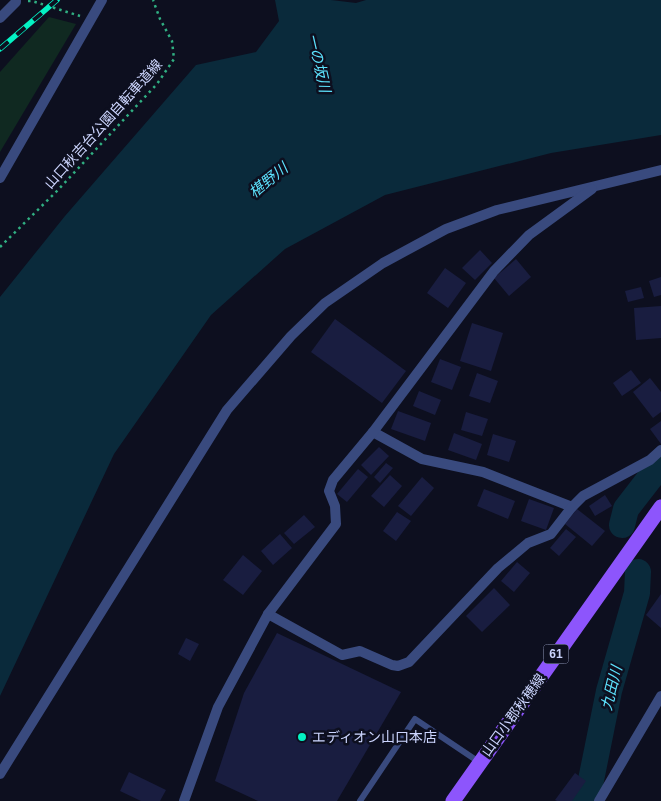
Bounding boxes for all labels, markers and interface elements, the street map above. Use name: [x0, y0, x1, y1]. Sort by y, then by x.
water label: 一の坂川: [304, 32, 334, 96]
street label: 山口秋吉台公園自転車道線: [41, 56, 165, 192]
water label: 椹野川: [245, 158, 292, 201]
road number: 61: [544, 644, 568, 664]
water label: 九田川: [597, 662, 625, 712]
street label: 山口小郡秋穂線: [478, 671, 548, 759]
place label: エディオン山口本店: [312, 729, 437, 745]
marker: エディオン山口本店: [296, 731, 308, 743]

